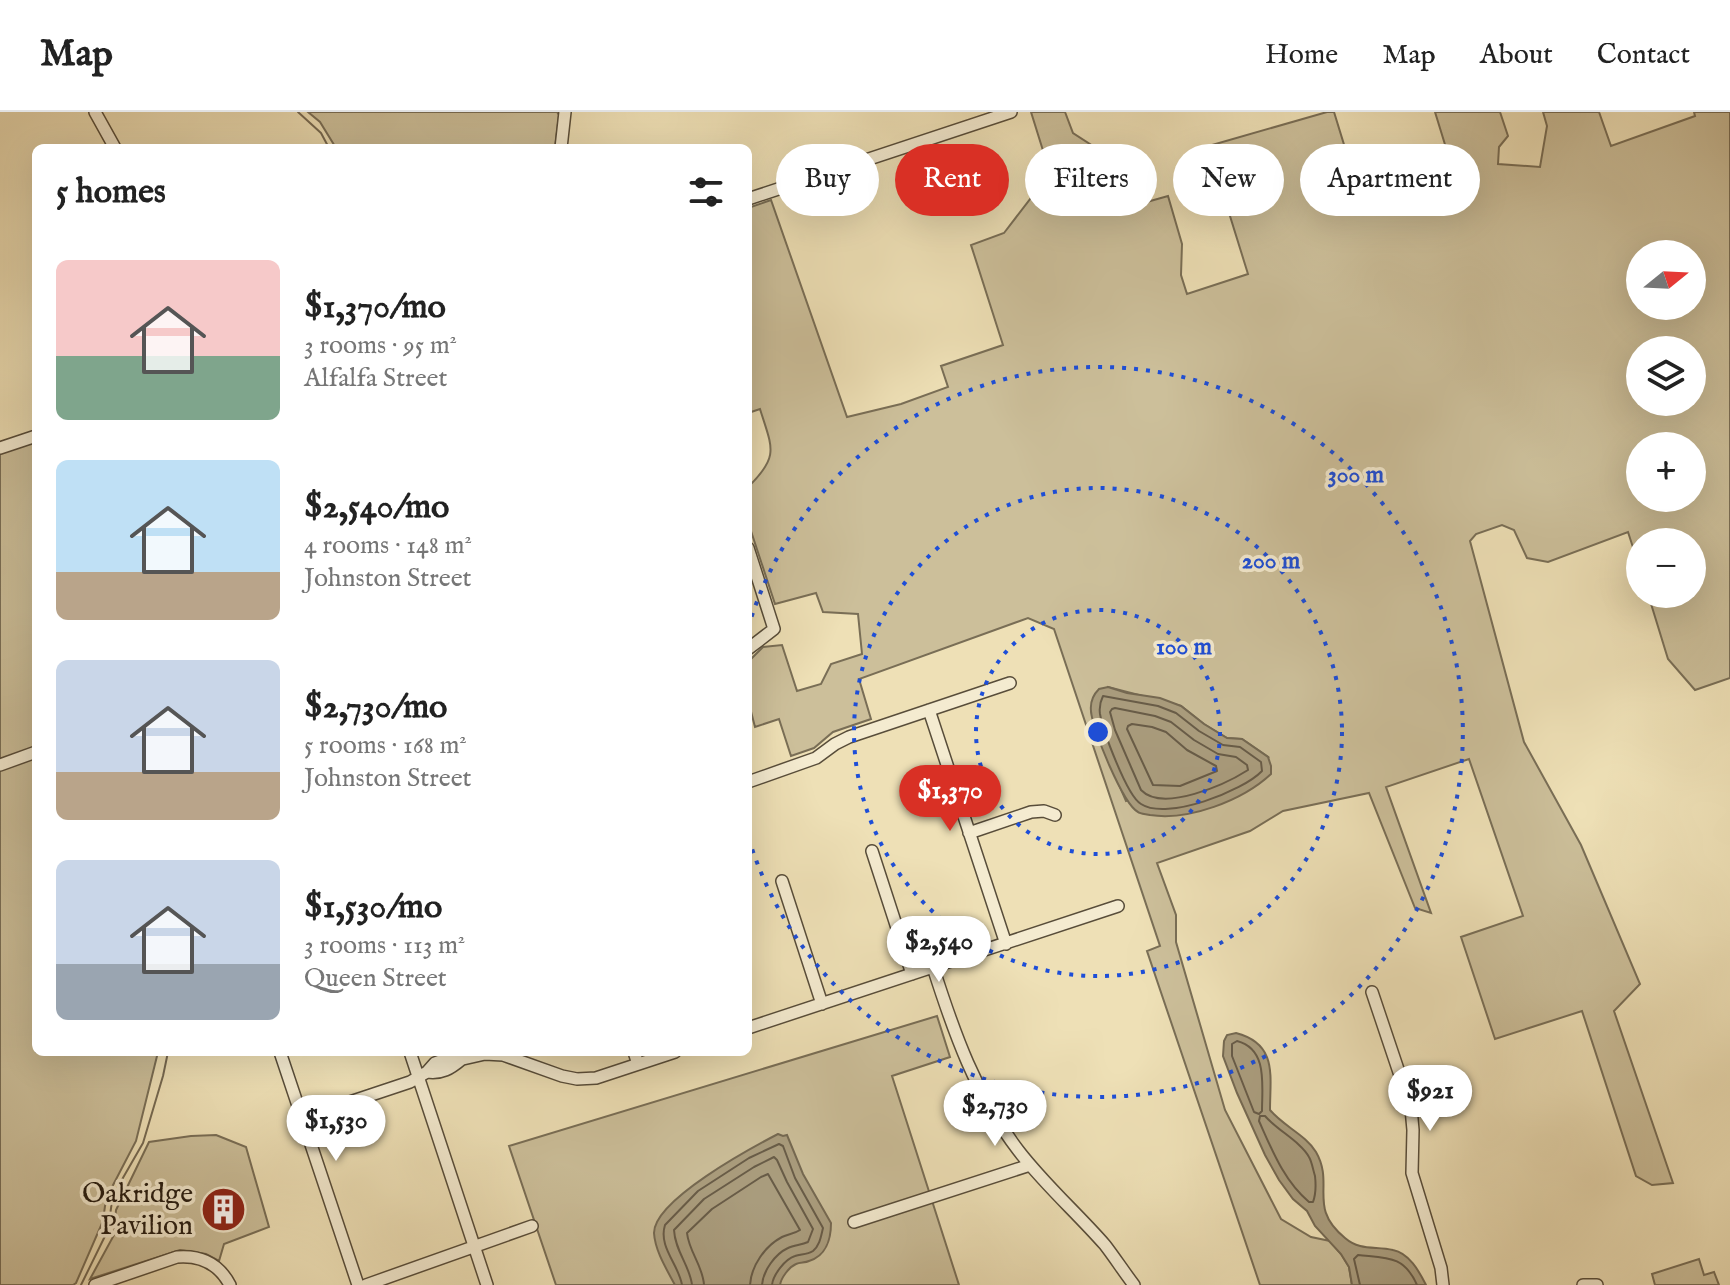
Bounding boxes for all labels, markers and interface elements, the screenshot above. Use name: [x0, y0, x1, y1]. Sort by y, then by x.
text: Map: [40, 31, 113, 79]
text: Home: [1265, 38, 1338, 73]
text: Map: [1382, 38, 1436, 73]
text: About: [1480, 38, 1553, 73]
text: Contact: [1597, 38, 1690, 73]
chip: Buy: [776, 144, 879, 216]
chip: Rent: [895, 144, 1009, 216]
chip: Filters: [1025, 144, 1157, 216]
chip: New: [1173, 144, 1284, 216]
chip: Apartment: [1300, 144, 1480, 216]
icon: filters: [684, 170, 728, 214]
text: 5 homes: [56, 171, 166, 214]
north arrow: [1626, 240, 1706, 320]
map controls: [1626, 240, 1706, 608]
text: $1,370/mo: [304, 286, 446, 329]
icon: home: [120, 292, 216, 388]
text: 3 rooms · 95 m²: [304, 329, 457, 362]
button: layers: [1626, 336, 1706, 416]
text: Alfalfa Street: [304, 362, 447, 395]
button: +: [1626, 432, 1706, 512]
text: 300 m: [1328, 460, 1385, 491]
text: $2,540/mo: [304, 486, 449, 529]
icon: home: [120, 492, 216, 588]
button: −: [1626, 528, 1706, 608]
text: 4 rooms · 148 m²: [304, 529, 472, 562]
text: 200 m: [1242, 546, 1301, 577]
text: Johnston Street: [304, 562, 472, 595]
text: 100 m: [1156, 632, 1213, 663]
text: $2,730/mo: [304, 686, 447, 729]
icon: home: [120, 692, 216, 788]
centre of rings: [1084, 718, 1112, 746]
text: 5 rooms · 168 m²: [304, 729, 467, 762]
text: Johnston Street: [304, 762, 472, 795]
pin: $1,370: [885, 765, 1015, 833]
text: $1,370: [917, 774, 983, 807]
text: $1,530/mo: [304, 886, 442, 929]
icon: home: [120, 892, 216, 988]
pin: $2,540: [874, 916, 1004, 984]
text: $2,540: [905, 925, 973, 958]
text: 3 rooms · 113 m²: [304, 929, 465, 962]
text: Queen Street: [304, 962, 447, 995]
pin: $921: [1383, 1065, 1477, 1133]
text: $921: [1406, 1074, 1454, 1107]
pin: $2,730: [930, 1080, 1060, 1148]
text: $2,730: [962, 1089, 1028, 1122]
pin: $1,530: [271, 1095, 401, 1163]
text: $1,530: [305, 1104, 367, 1137]
place label: Oakridge Pavilion: [82, 1177, 193, 1244]
building icon: Oakridge Pavilion: [200, 1186, 248, 1234]

